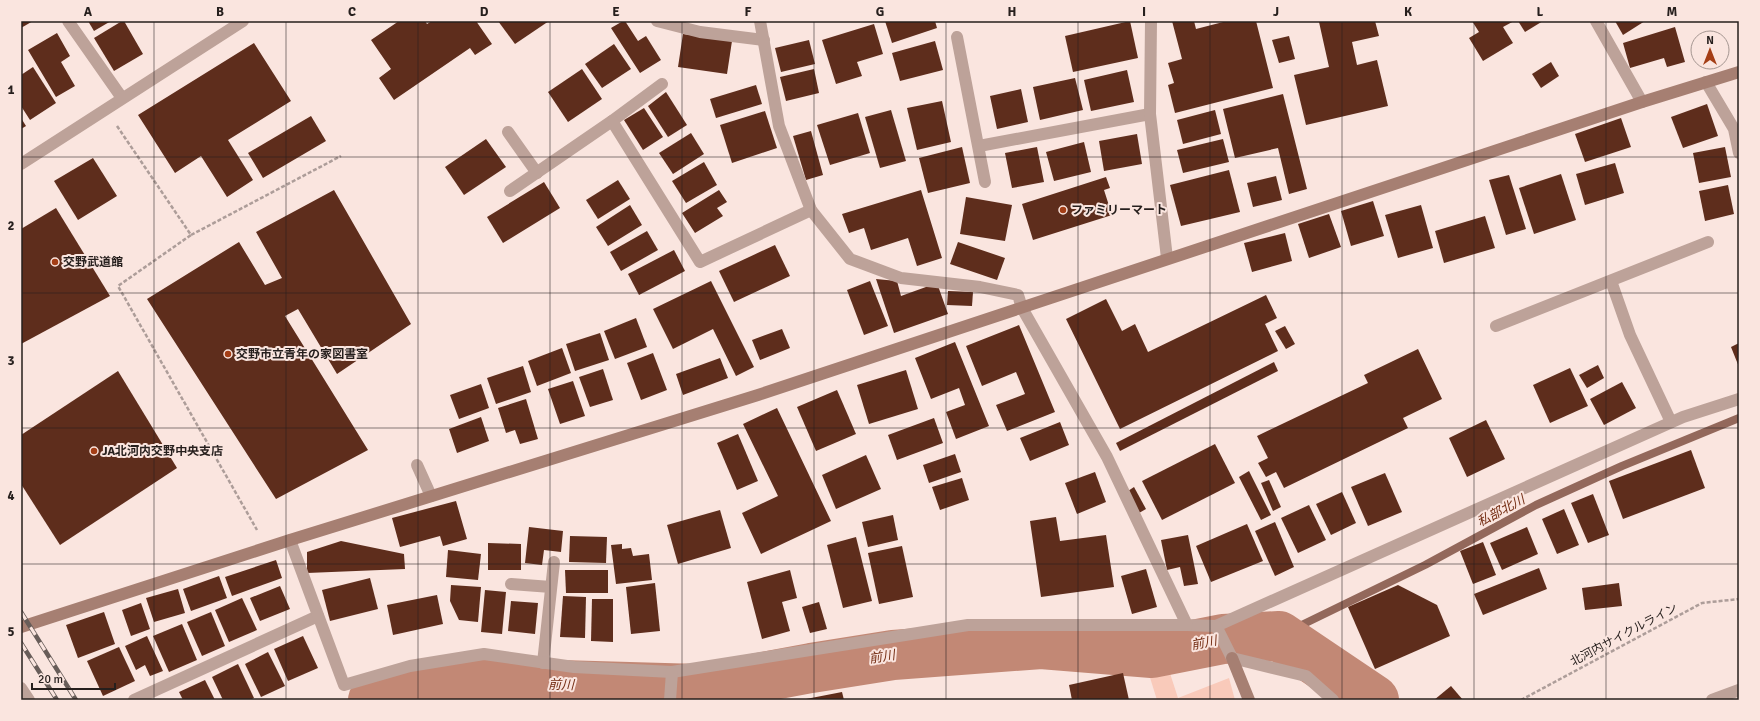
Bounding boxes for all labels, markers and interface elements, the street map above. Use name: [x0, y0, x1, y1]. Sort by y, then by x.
text: A: [84, 4, 93, 20]
text: B: [216, 4, 224, 20]
text: C: [348, 4, 356, 20]
text: D: [480, 4, 489, 20]
text: E: [612, 4, 620, 20]
text: F: [745, 4, 752, 20]
text: G: [876, 4, 884, 20]
text: H: [1008, 4, 1016, 20]
text: I: [1142, 4, 1146, 20]
text: J: [1273, 4, 1279, 20]
text: K: [1404, 4, 1412, 20]
text: L: [1537, 4, 1544, 20]
text: M: [1667, 4, 1678, 20]
north arrow: [1690, 30, 1730, 70]
text: N: [1706, 34, 1714, 47]
text: 1: [7, 82, 15, 98]
place label: ファミリーマート: [1071, 203, 1167, 218]
marker: ファミリーマート: [1058, 205, 1068, 215]
text: 2: [7, 218, 15, 234]
place label: 交野武道館: [63, 255, 123, 270]
marker: 交野武道館: [50, 257, 60, 267]
place label: 交野市立青年の家図書室: [236, 347, 368, 362]
marker: 交野市立青年の家図書室: [223, 349, 233, 359]
text: 3: [7, 353, 15, 369]
place label: JA北河内交野中央支店: [102, 444, 223, 459]
marker: JA北河内交野中央支店: [89, 446, 99, 456]
text: 4: [7, 488, 15, 504]
water label: 私部北川: [1474, 491, 1529, 530]
street label: 北河内サイクルライン: [1568, 600, 1680, 670]
text: 5: [7, 624, 15, 640]
water label: 前川: [1190, 632, 1220, 653]
water label: 前川: [868, 647, 898, 667]
scale bar: [32, 665, 115, 691]
text: 20 m: [38, 672, 63, 687]
water label: 前川: [548, 677, 576, 693]

